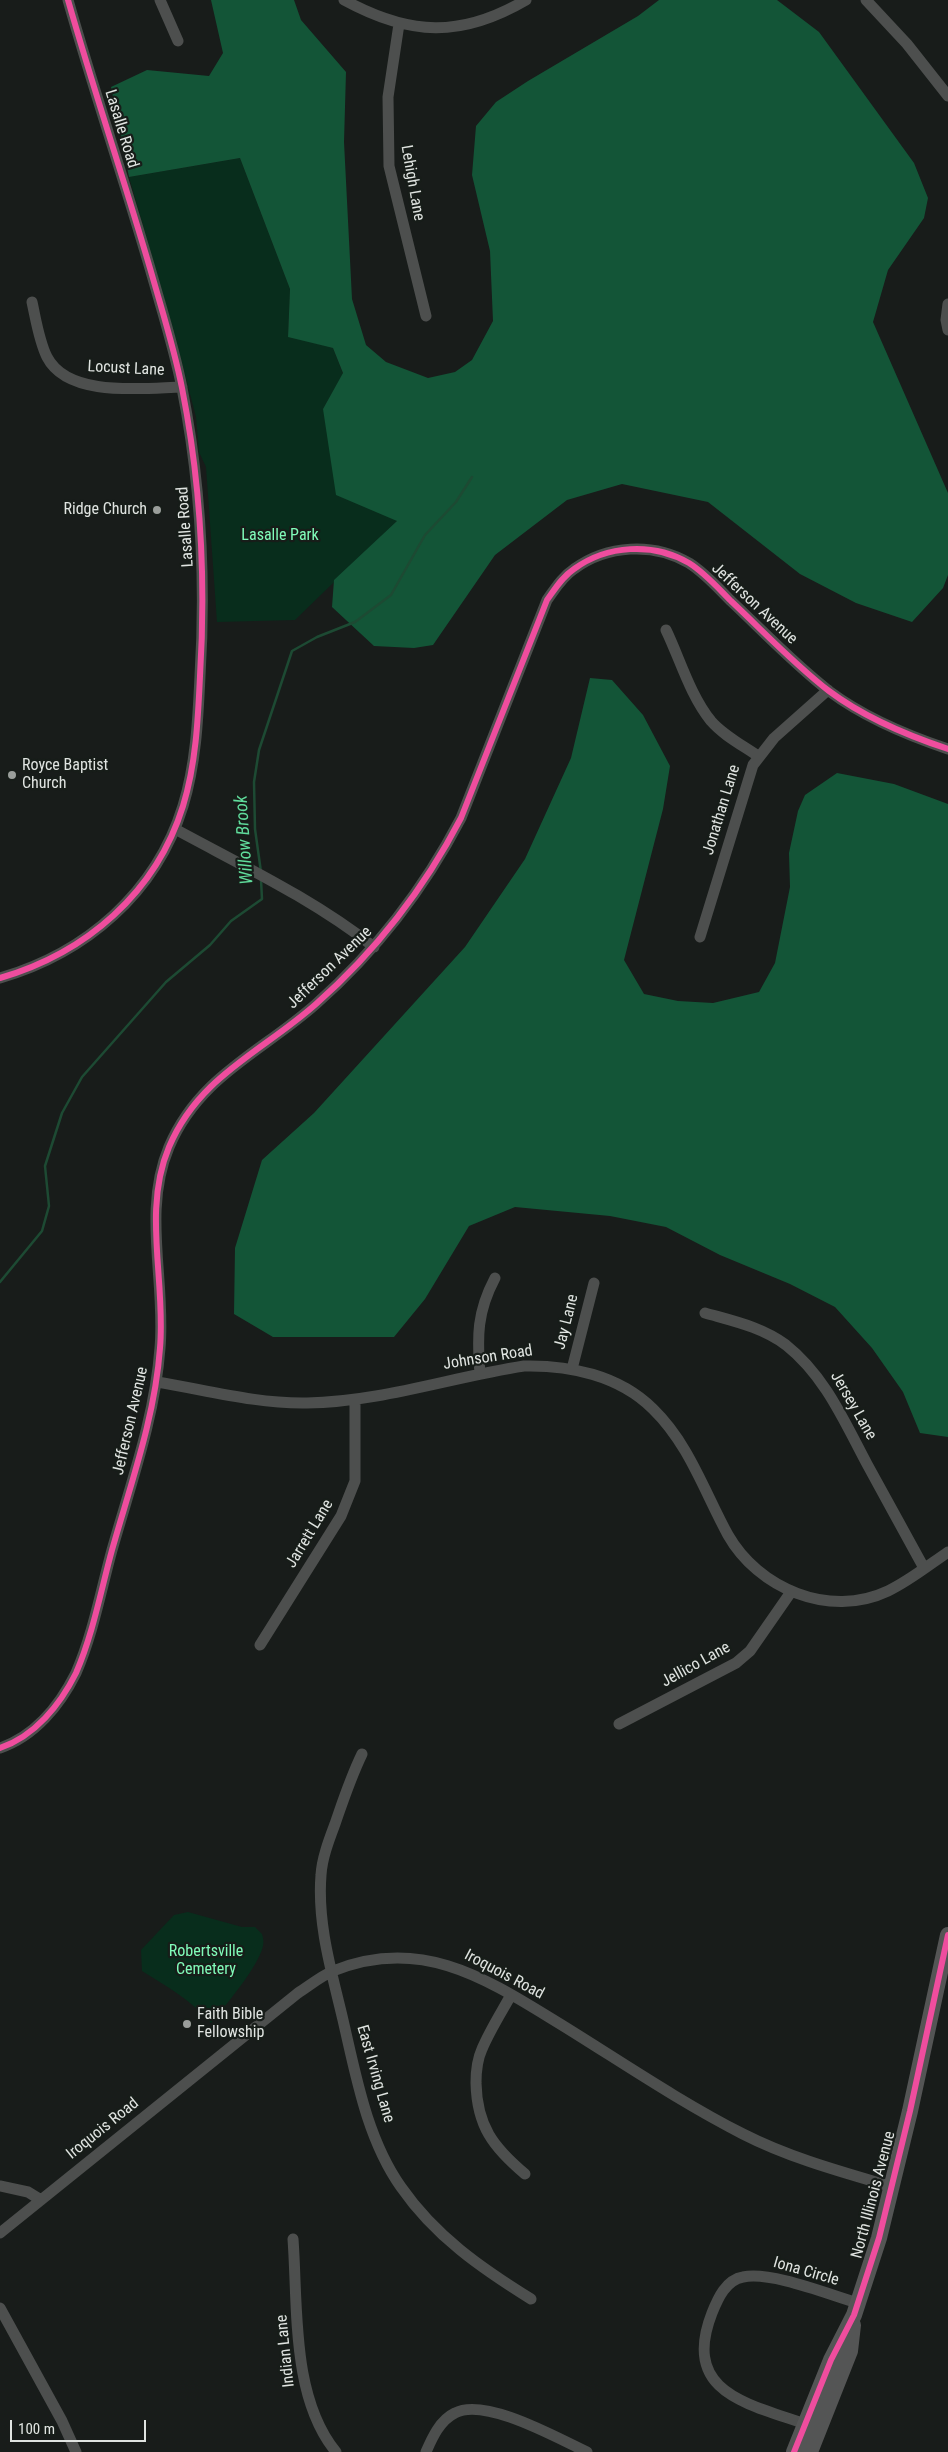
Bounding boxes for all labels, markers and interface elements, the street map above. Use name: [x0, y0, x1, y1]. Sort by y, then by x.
street label: Lasalle Road: [100, 88, 142, 170]
street label: Lehigh Lane: [396, 144, 428, 222]
street label: Locust Lane: [87, 357, 165, 381]
street label: Lasalle Road: [174, 486, 198, 568]
place label: Ridge Church: [63, 500, 147, 520]
marker: Ridge Church: [151, 504, 163, 516]
park label: Lasalle Park: [241, 526, 319, 546]
street label: Jefferson Avenue: [707, 559, 801, 649]
place label: Royce Baptist Church: [22, 756, 108, 794]
street label: Jonathan Lane: [699, 763, 745, 857]
marker: Royce Baptist Church: [6, 769, 18, 781]
water label: Willow Brook: [231, 795, 259, 885]
street label: Jefferson Avenue: [284, 923, 376, 1013]
street label: Jay Lane: [551, 1292, 583, 1352]
street label: Johnson Road: [442, 1341, 534, 1375]
street label: Jefferson Avenue: [109, 1365, 153, 1477]
street label: Jersey Lane: [826, 1368, 880, 1444]
street label: Jarrett Lane: [282, 1496, 338, 1572]
street label: Jellico Lane: [658, 1638, 734, 1692]
park label: Robertsville Cemetery: [169, 1942, 243, 1980]
street label: Iroquois Road: [461, 1946, 547, 2004]
place label: Faith Bible Fellowship: [197, 2005, 264, 2043]
marker: Faith Bible Fellowship: [181, 2018, 193, 2030]
street label: East Irving Lane: [352, 2023, 398, 2125]
street label: Iroquois Road: [63, 2094, 143, 2164]
street label: North Illinois Avenue: [848, 2129, 900, 2261]
street label: Iona Circle: [771, 2254, 841, 2290]
street label: Indian Lane: [273, 2314, 299, 2388]
scale bar: [12, 2410, 149, 2442]
text: 100 m: [18, 2420, 55, 2438]

